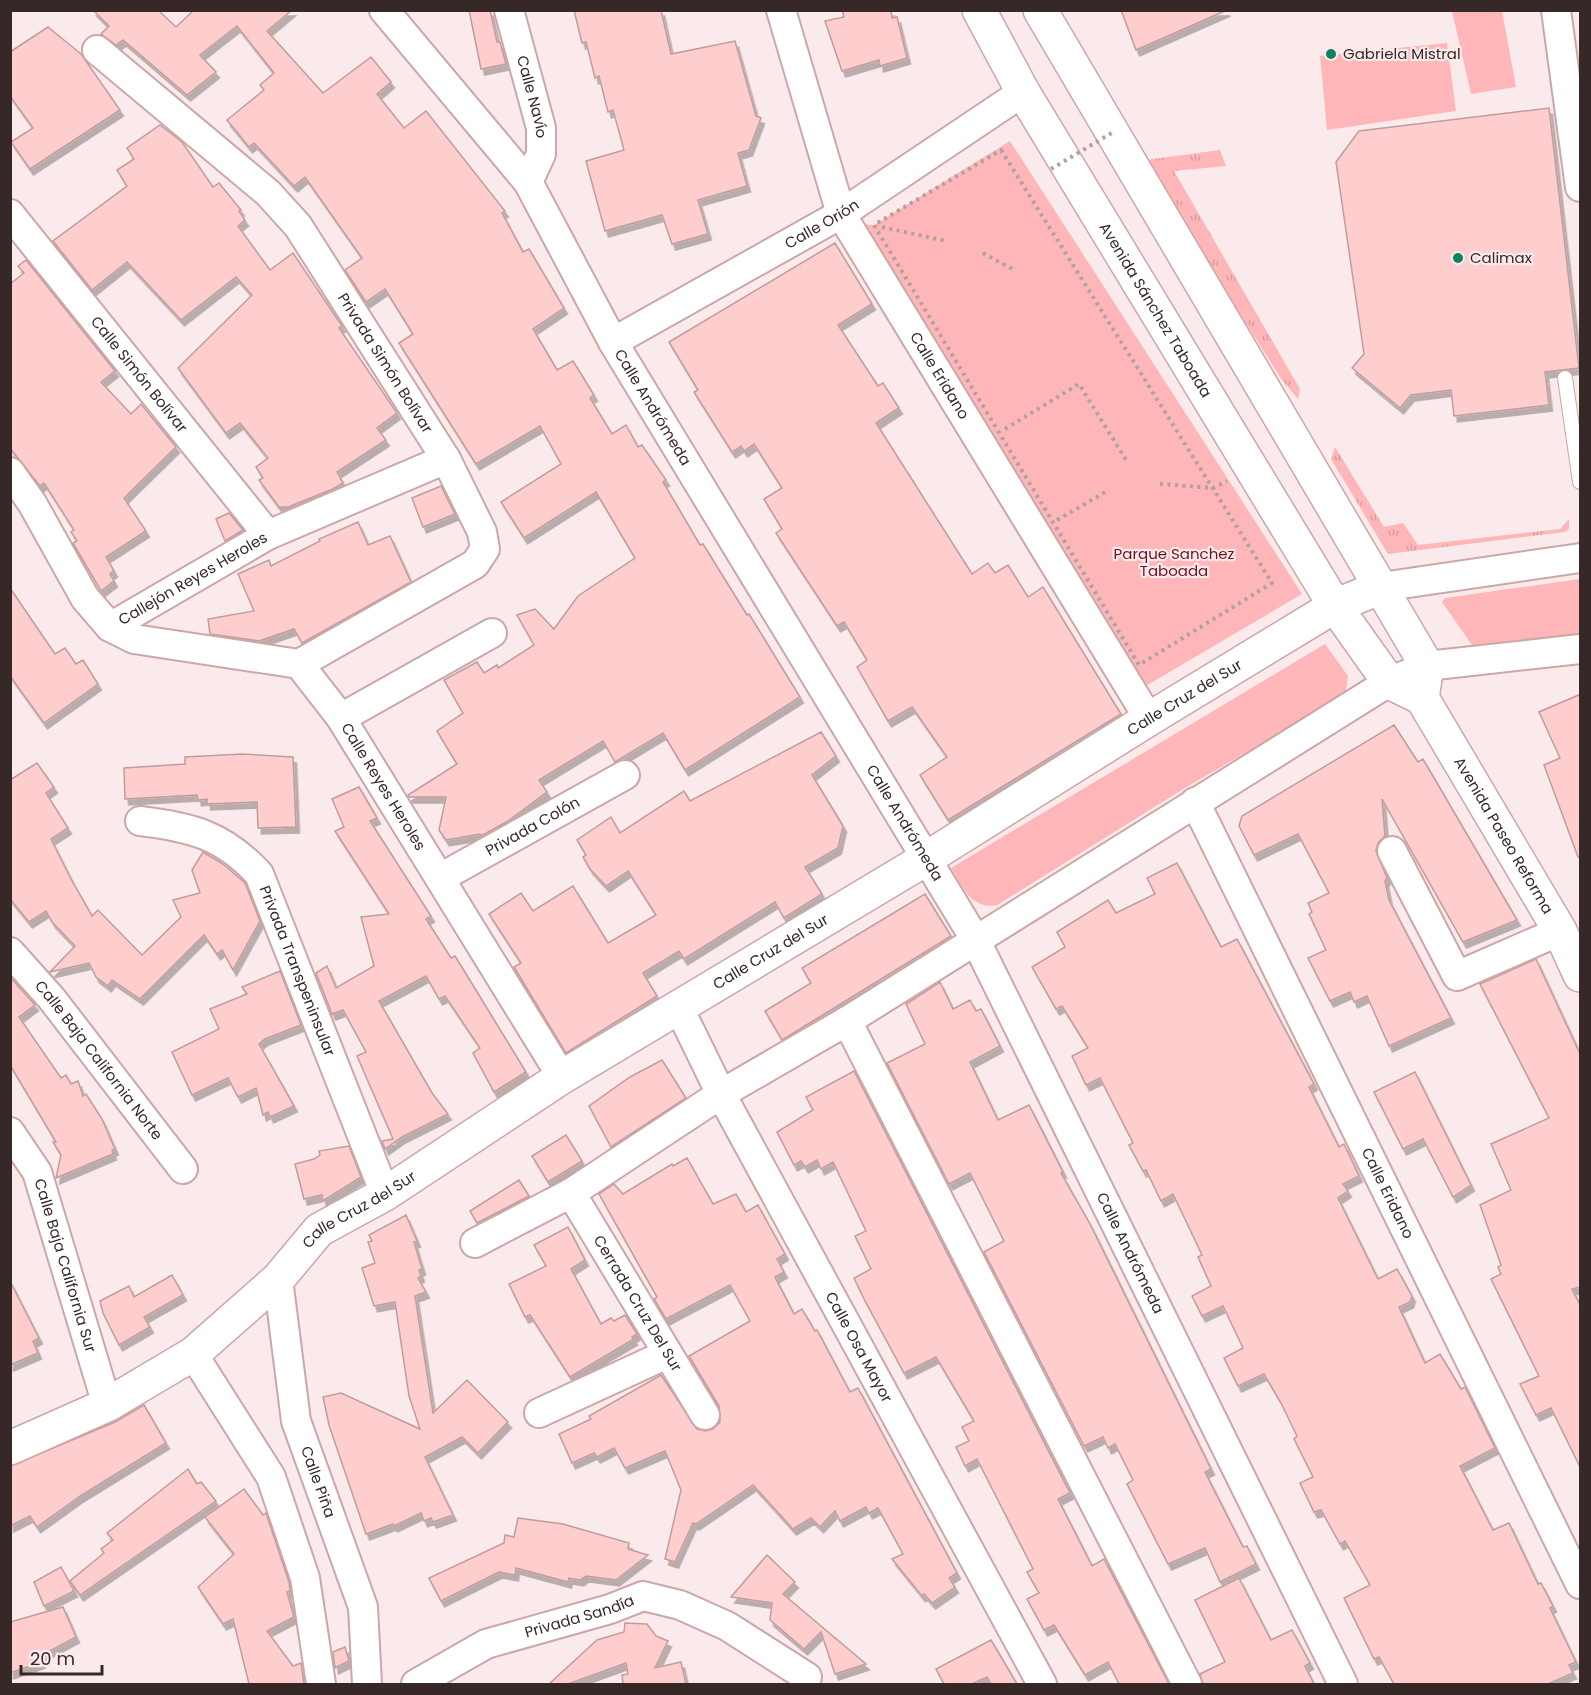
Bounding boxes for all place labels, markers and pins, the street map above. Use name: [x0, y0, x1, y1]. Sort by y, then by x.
place label: Gabriela Mistral: [1343, 43, 1461, 64]
marker: Gabriela Mistral: [1324, 47, 1338, 61]
place label: Calimax: [1470, 247, 1532, 268]
marker: Calimax: [1451, 251, 1465, 265]

